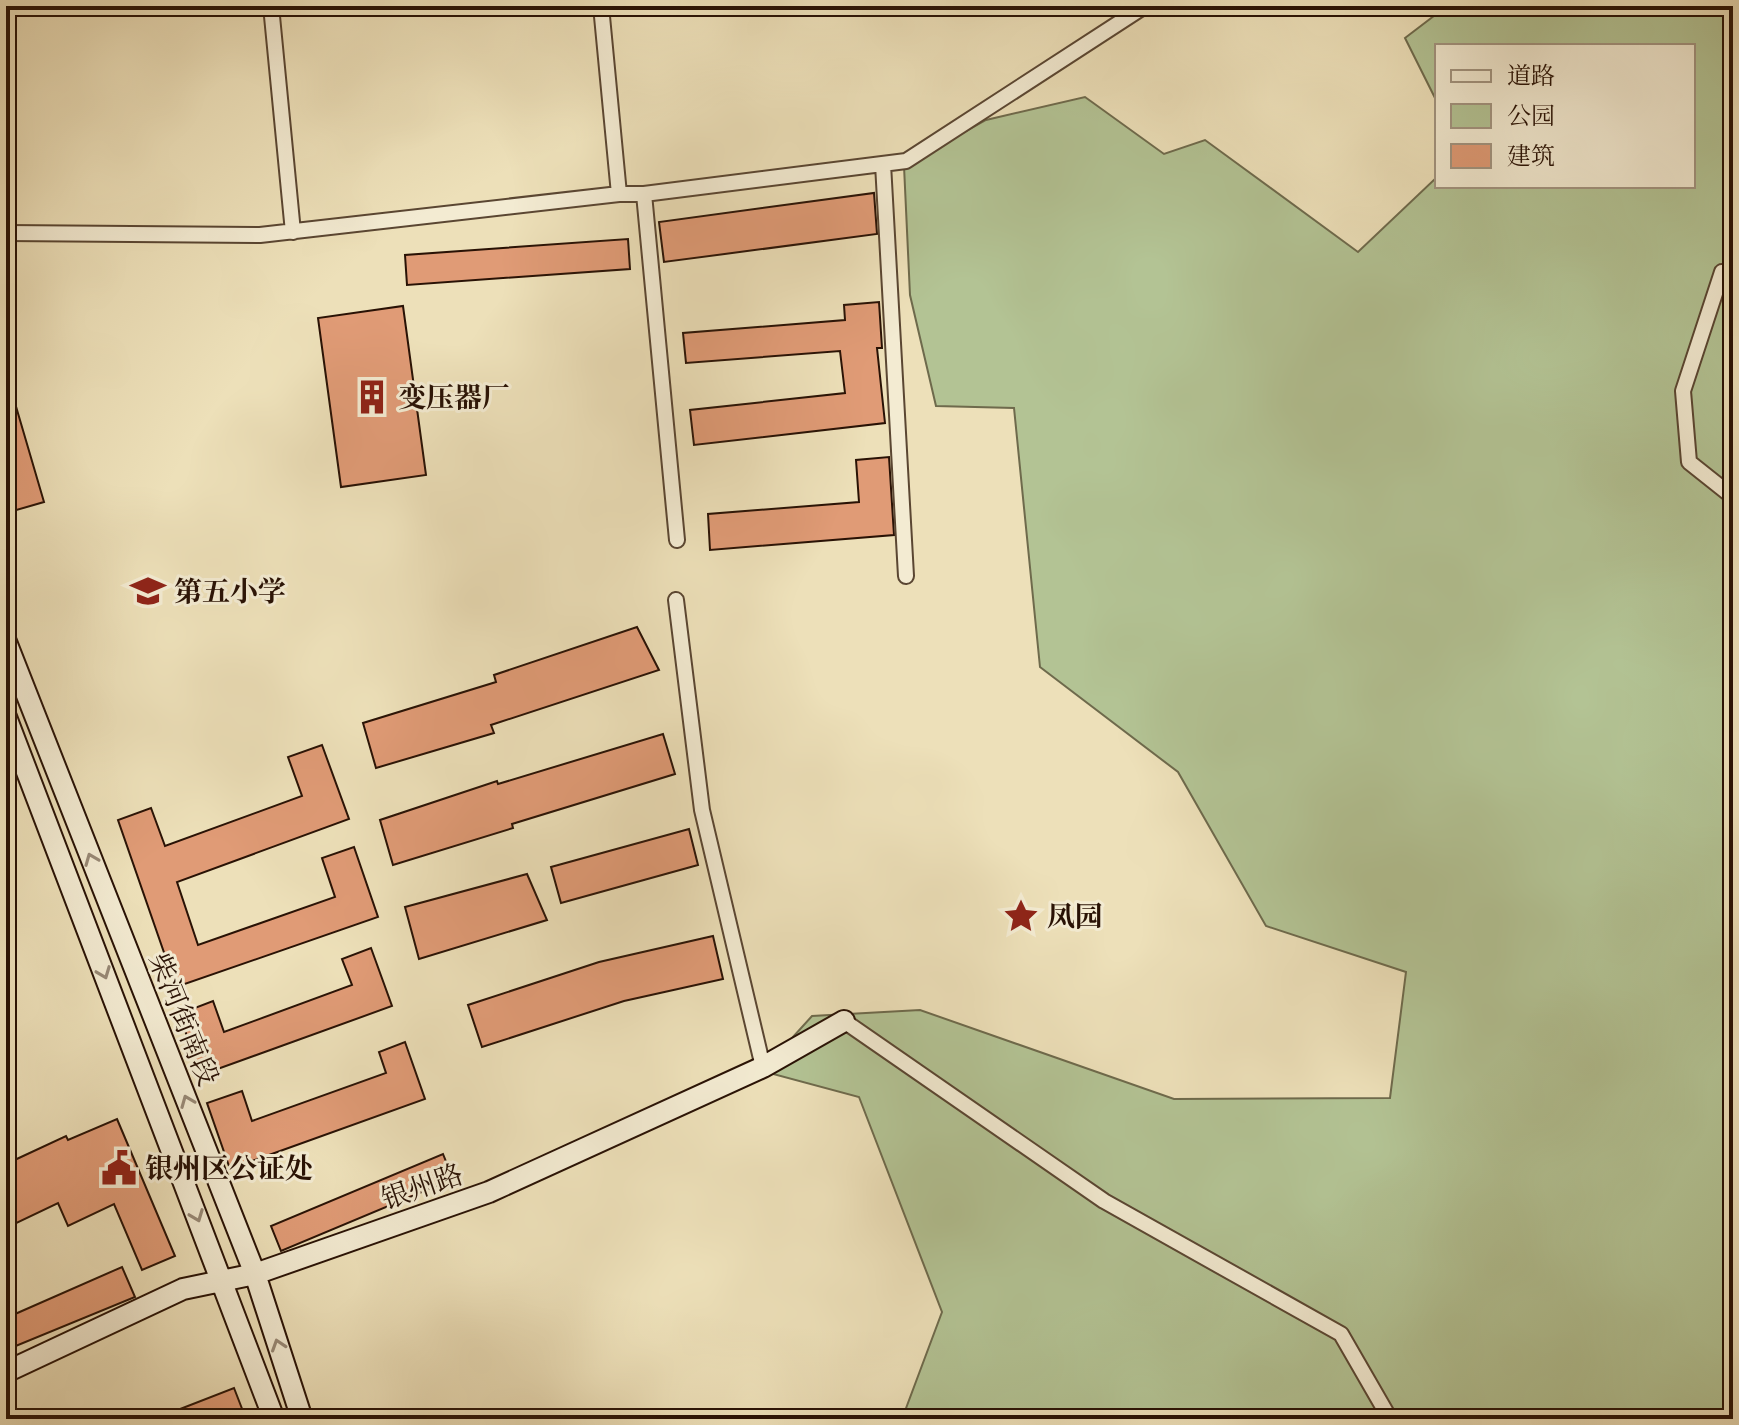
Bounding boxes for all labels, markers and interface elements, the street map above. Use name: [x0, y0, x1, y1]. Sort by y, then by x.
legend: [1435, 44, 1695, 188]
text: 道路: [1507, 60, 1555, 91]
text: 公园: [1507, 100, 1555, 131]
text: 建筑: [1507, 140, 1555, 171]
building icon: 变压器厂: [353, 378, 391, 416]
place label: 变压器厂: [398, 379, 510, 415]
school or university icon: 第五小学: [129, 572, 167, 610]
place label: 第五小学: [174, 573, 286, 609]
one-way arrow: [85, 853, 101, 867]
place icon: 凤园: [1002, 897, 1040, 935]
place label: 凤园: [1047, 898, 1103, 934]
street label: 柴河街南段: [141, 947, 227, 1091]
one-way arrow: [94, 965, 111, 979]
one-way arrow: [180, 1095, 197, 1109]
public building icon: 银州区公证处: [100, 1149, 138, 1187]
place label: 银州区公证处: [145, 1150, 313, 1186]
street label: 银州路: [376, 1155, 468, 1217]
one-way arrow: [187, 1208, 204, 1222]
one-way arrow: [271, 1338, 287, 1352]

